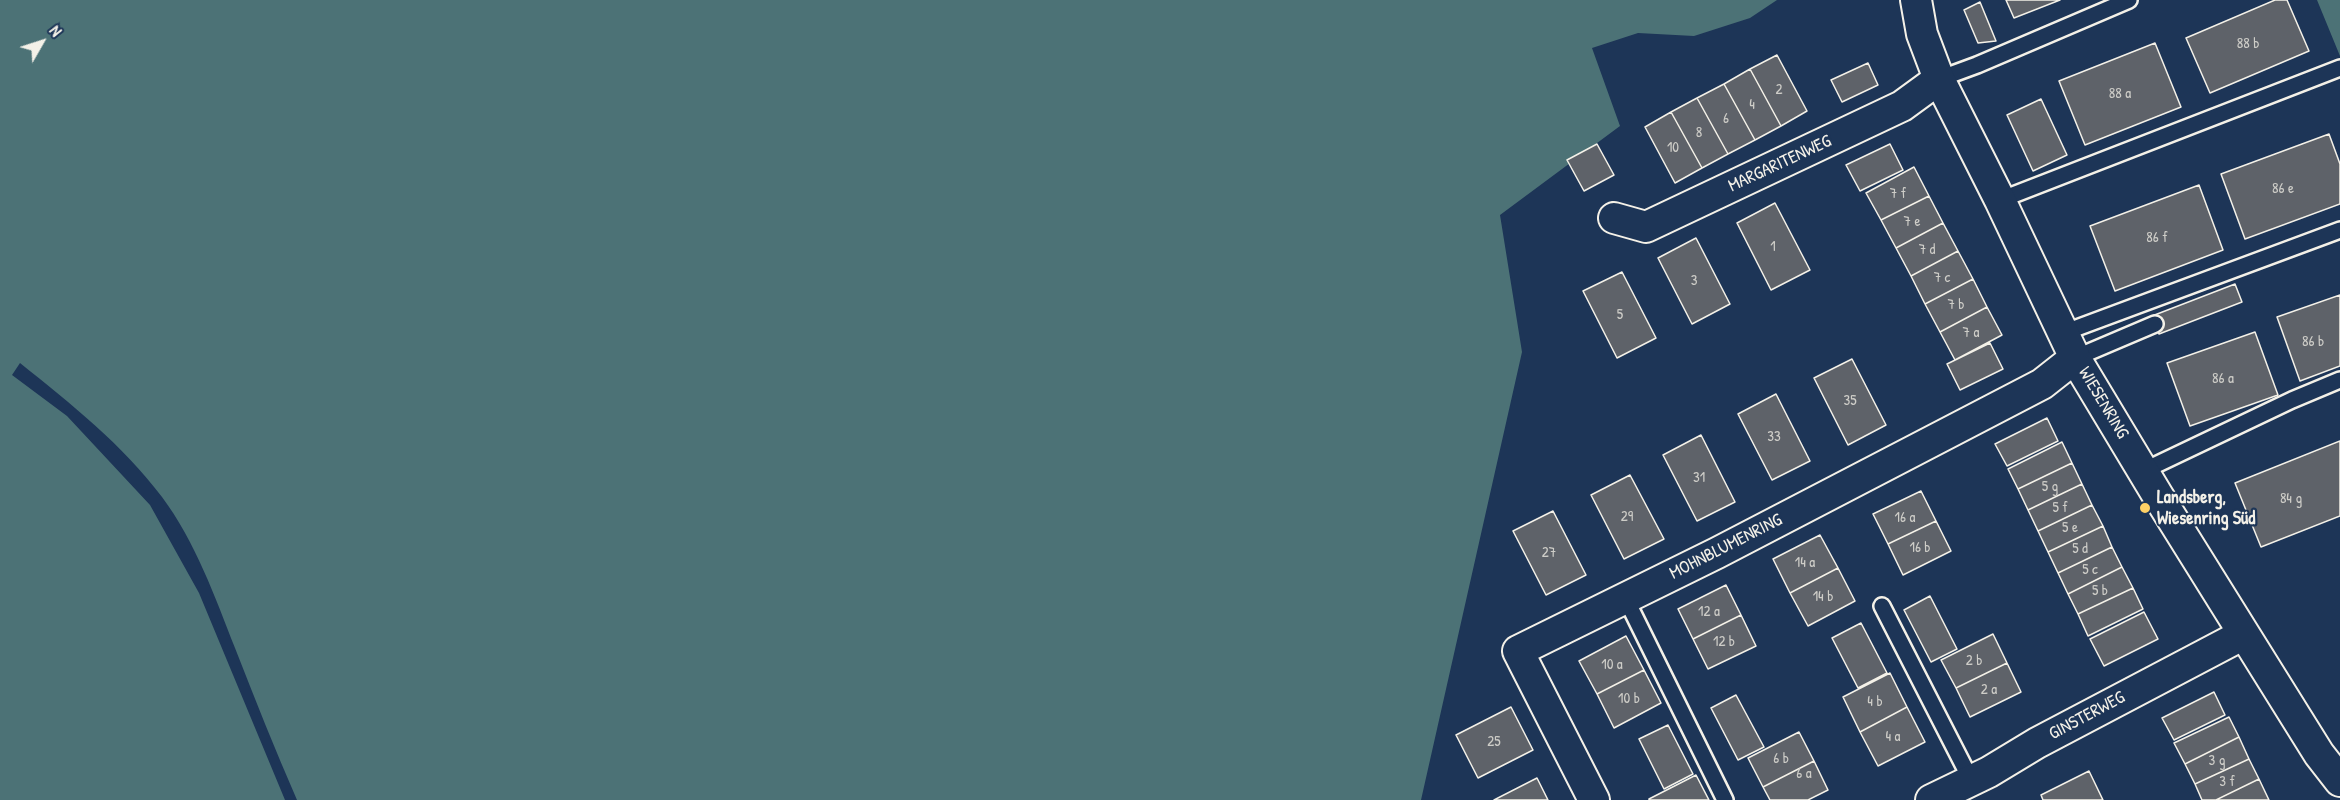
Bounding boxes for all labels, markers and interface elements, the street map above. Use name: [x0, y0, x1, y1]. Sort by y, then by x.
north arrow: [12, 12, 72, 72]
text: N: [45, 20, 67, 41]
house number: 88 b: [2237, 35, 2259, 53]
house number: 2: [1775, 81, 1783, 99]
house number: 88 a: [2109, 85, 2131, 103]
house number: 4: [1749, 96, 1755, 114]
house number: 6: [1723, 110, 1729, 128]
house number: 8: [1696, 124, 1702, 142]
street label: MARGARITENWEG: [1725, 131, 1835, 197]
house number: 10: [1667, 139, 1679, 157]
house number: 86 e: [2272, 180, 2294, 198]
house number: 7 f: [1890, 185, 1906, 203]
house number: 7 e: [1904, 213, 1920, 231]
house number: 86 f: [2146, 229, 2168, 247]
house number: 1: [1770, 238, 1776, 256]
house number: 7 d: [1919, 241, 1935, 259]
house number: 7 c: [1934, 269, 1950, 287]
house number: 3: [1691, 272, 1697, 290]
house number: 7 b: [1947, 296, 1965, 314]
house number: 5: [1617, 306, 1623, 324]
house number: 7 a: [1963, 324, 1979, 342]
house number: 86 b: [2302, 333, 2324, 351]
street label: WIESENRING: [2073, 363, 2133, 443]
house number: 86 a: [2212, 370, 2234, 388]
house number: 35: [1843, 392, 1857, 410]
house number: 33: [1767, 428, 1781, 446]
house number: 31: [1693, 469, 1705, 487]
house number: 5 g: [2042, 478, 2058, 496]
place label: Landsberg, Wiesenring Süd: [2157, 487, 2255, 530]
house number: 84 g: [2280, 490, 2302, 508]
house number: 5 f: [2052, 499, 2068, 517]
marker: Landsberg, Wiesenring Süd: [2138, 501, 2152, 515]
house number: 29: [1621, 508, 1633, 526]
street label: MOHNBLUMENRING: [1666, 509, 1786, 585]
house number: 16 a: [1895, 509, 1915, 527]
house number: 5 e: [2062, 519, 2078, 537]
house number: 16 b: [1909, 539, 1931, 557]
house number: 5 d: [2072, 540, 2088, 558]
house number: 27: [1542, 544, 1556, 562]
house number: 14 a: [1795, 554, 1815, 572]
house number: 5 c: [2082, 561, 2098, 579]
house number: 5 b: [2092, 582, 2108, 600]
house number: 14 b: [1813, 588, 1833, 606]
house number: 12 a: [1698, 603, 1720, 621]
house number: 12 b: [1713, 633, 1735, 651]
house number: 2 b: [1966, 652, 1982, 670]
house number: 10 a: [1601, 656, 1623, 674]
house number: 2 a: [1981, 681, 1997, 699]
street label: GINSTERWEG: [2045, 687, 2129, 745]
house number: 10 b: [1618, 690, 1640, 708]
house number: 4 b: [1867, 693, 1883, 711]
house number: 4 a: [1886, 728, 1900, 746]
house number: 25: [1487, 733, 1501, 751]
house number: 6 b: [1773, 750, 1789, 768]
house number: 3 g: [2209, 752, 2225, 770]
house number: 6 a: [1796, 765, 1812, 783]
house number: 3 f: [2219, 773, 2235, 791]

